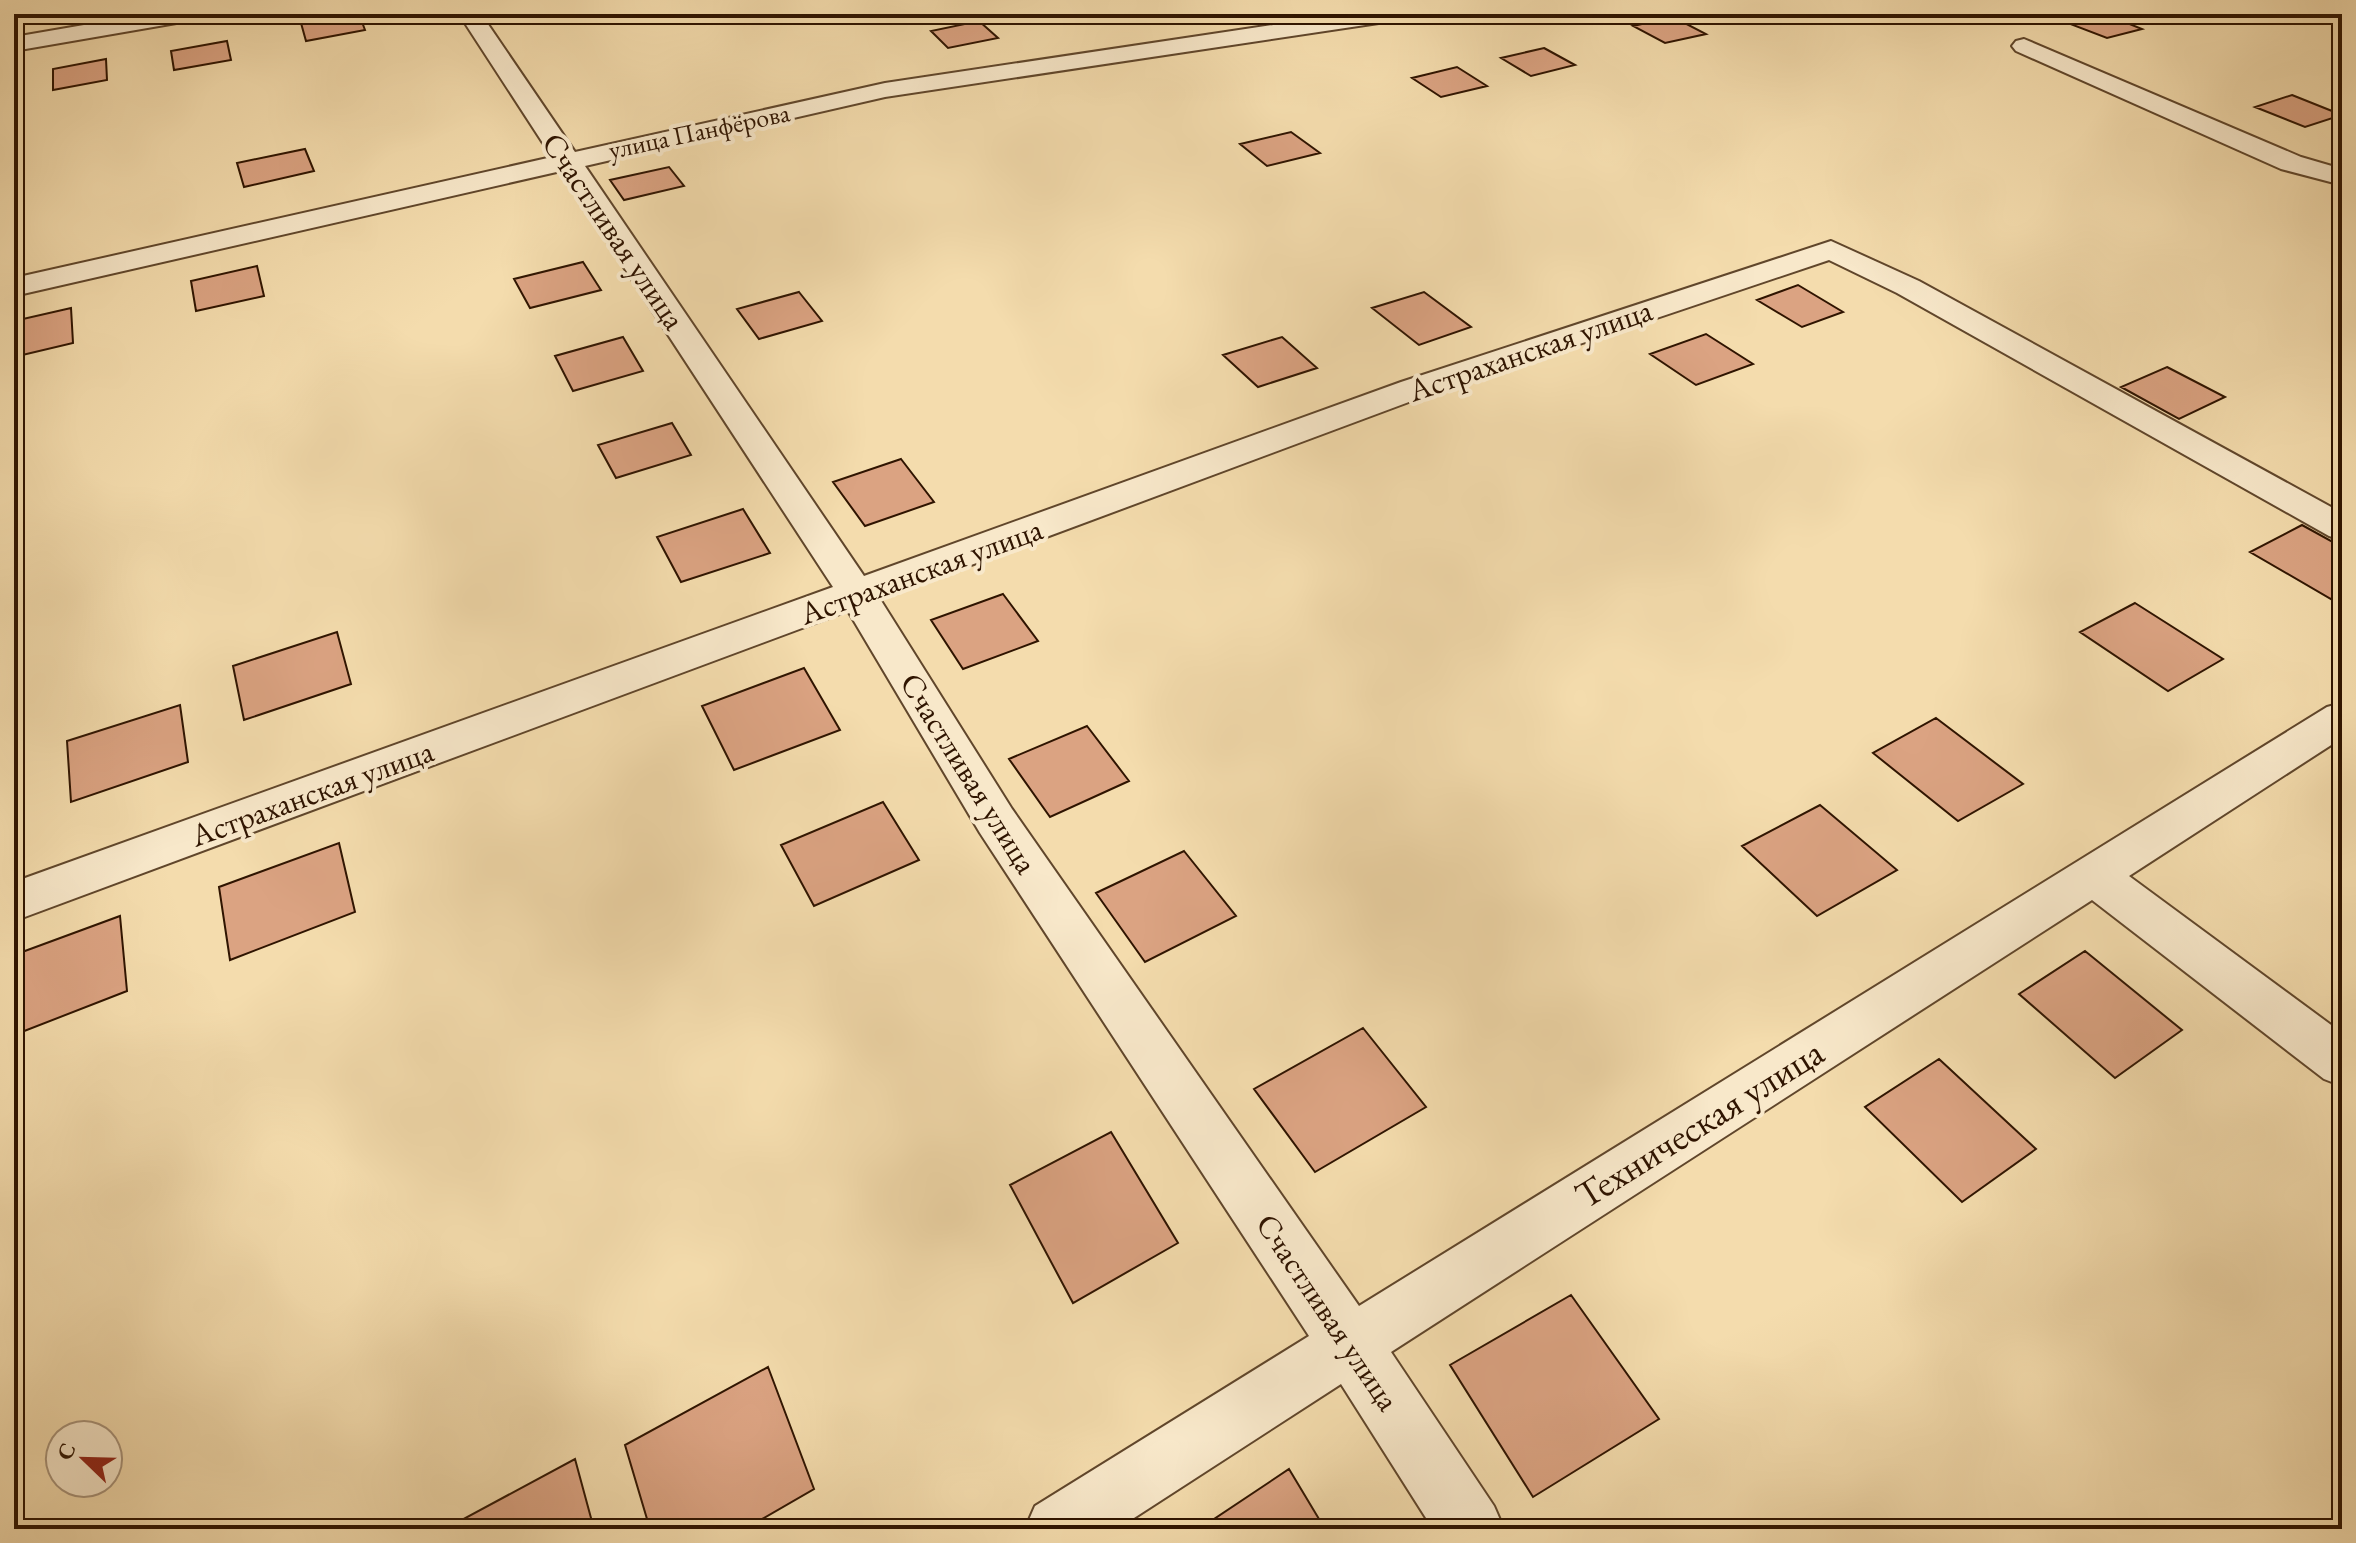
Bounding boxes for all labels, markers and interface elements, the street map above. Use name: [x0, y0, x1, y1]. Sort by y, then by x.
street label: улица Панфёрова: [605, 95, 793, 167]
street label: Счастливая улица: [533, 124, 696, 338]
street label: Астраханская улица: [1402, 289, 1658, 412]
street label: Астраханская улица: [793, 508, 1048, 635]
street label: Счастливая улица: [890, 665, 1048, 882]
street label: Астраханская улица: [184, 730, 439, 857]
street label: Техническая улица: [1565, 1026, 1833, 1219]
street label: Счастливая улица: [1247, 1205, 1410, 1419]
north arrow: [44, 1419, 124, 1499]
text: С: [50, 1439, 82, 1464]

